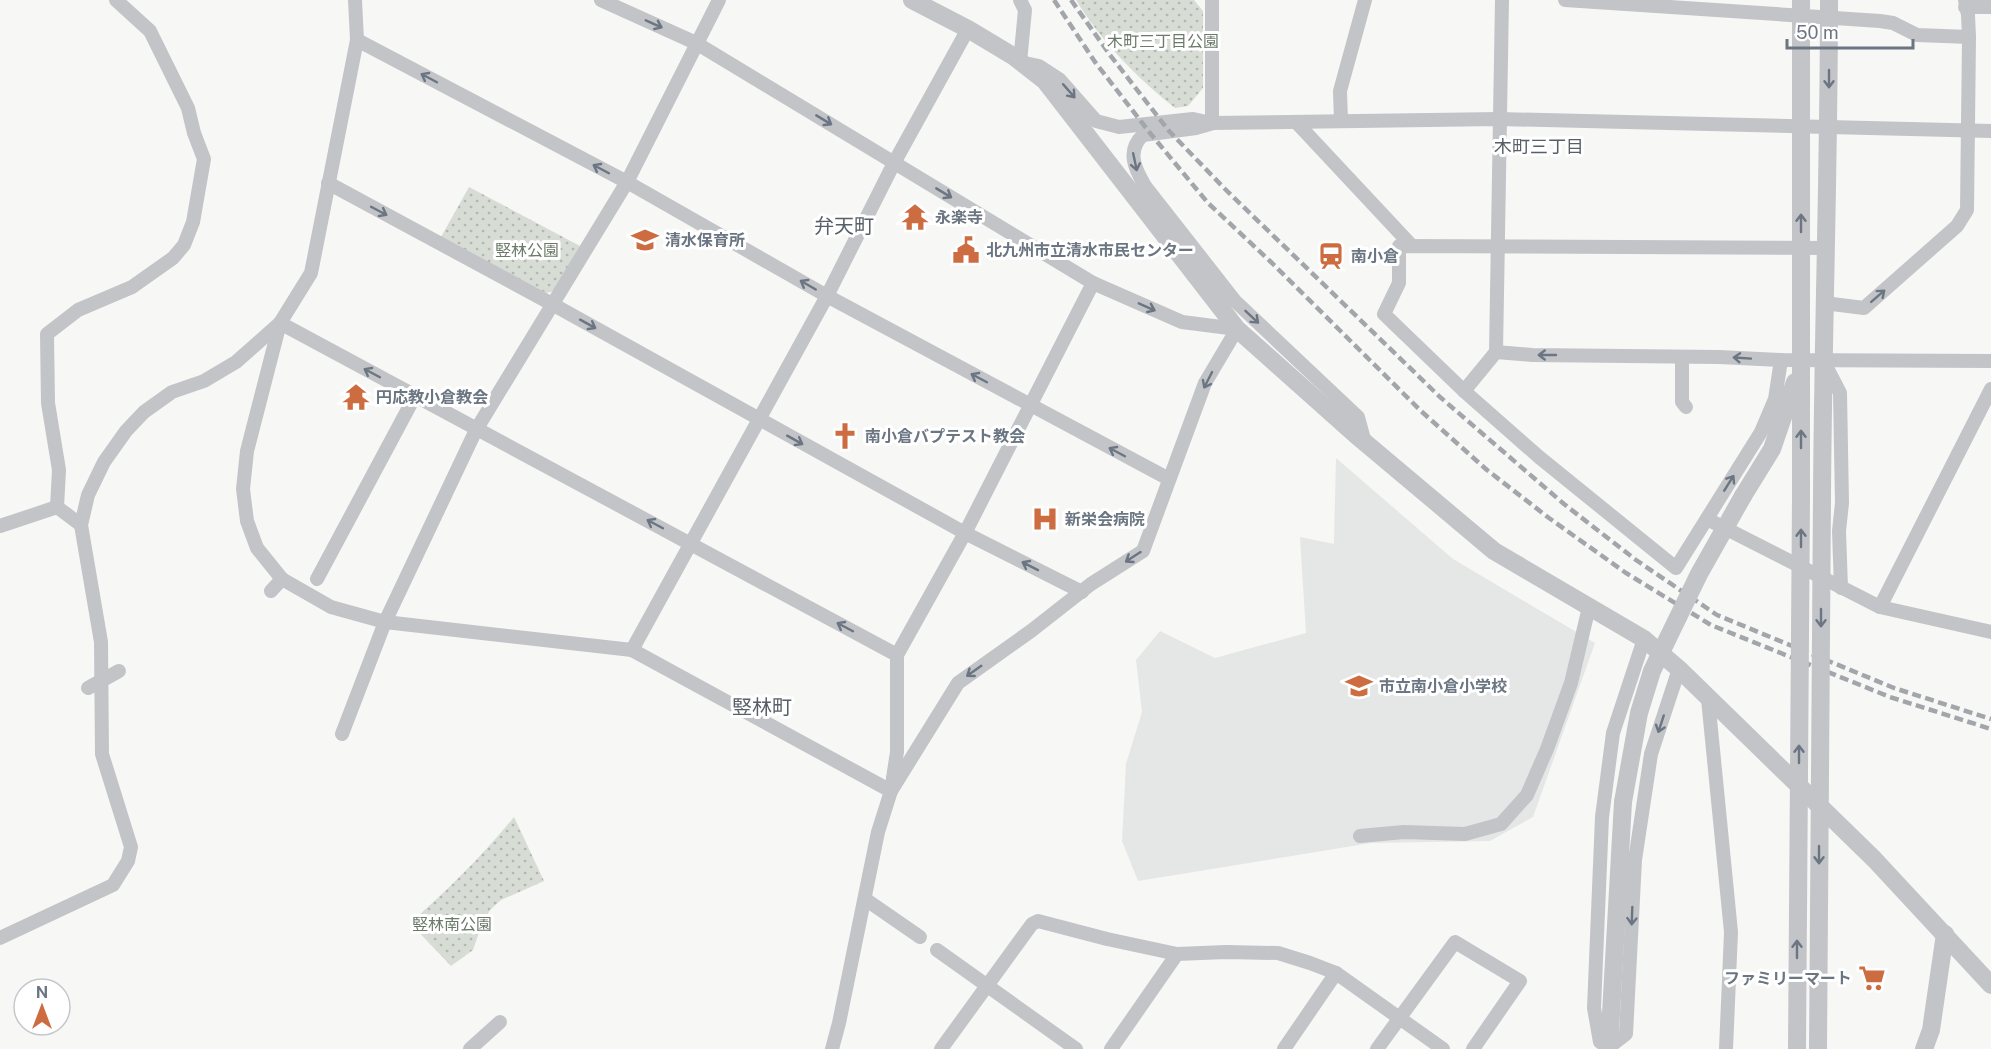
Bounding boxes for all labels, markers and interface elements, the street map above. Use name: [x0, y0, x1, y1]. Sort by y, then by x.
scale bar: [1787, 12, 1913, 50]
one-way arrow: [645, 19, 663, 30]
text: 50 m: [1796, 22, 1839, 43]
park label: 木町三丁目公園: [1107, 32, 1219, 51]
one-way arrow: [1823, 69, 1835, 89]
one-way arrow: [420, 72, 438, 83]
one-way arrow: [1062, 83, 1076, 98]
one-way arrow: [815, 114, 832, 126]
district label: 木町三丁目: [1494, 136, 1584, 157]
one-way arrow: [1130, 152, 1141, 171]
one-way arrow: [592, 162, 610, 174]
one-way arrow: [935, 187, 952, 199]
temple icon: 永楽寺: [900, 202, 930, 232]
one-way arrow: [370, 206, 388, 217]
place label: 永楽寺: [935, 208, 983, 227]
one-way arrow: [1795, 213, 1807, 233]
district label: 弁天町: [814, 214, 874, 238]
school or university icon: 清水保育所: [630, 225, 660, 255]
place label: 清水保育所: [665, 231, 745, 250]
public building icon: 北九州市立清水市民センター: [951, 235, 981, 265]
park label: 竪林公園: [495, 241, 559, 260]
place label: 北九州市立清水市民センター: [986, 241, 1194, 260]
station icon: 南小倉: [1316, 241, 1346, 271]
place label: 南小倉: [1351, 247, 1399, 266]
one-way arrow: [800, 278, 817, 290]
one-way arrow: [1870, 289, 1885, 303]
one-way arrow: [1137, 302, 1156, 313]
one-way arrow: [1244, 309, 1259, 324]
one-way arrow: [579, 318, 596, 330]
one-way arrow: [1538, 349, 1558, 361]
one-way arrow: [1733, 352, 1753, 363]
one-way arrow: [364, 367, 381, 379]
one-way arrow: [1201, 371, 1213, 389]
one-way arrow: [971, 372, 988, 384]
temple icon: 円応教小倉教会: [341, 382, 371, 412]
place label: 円応教小倉教会: [376, 388, 488, 407]
church icon: 南小倉バプテスト教会: [830, 421, 860, 451]
place label: 南小倉バプテスト教会: [865, 427, 1025, 446]
one-way arrow: [1795, 429, 1807, 449]
one-way arrow: [786, 434, 803, 446]
one-way arrow: [1109, 445, 1127, 457]
one-way arrow: [1724, 475, 1736, 492]
hospital icon: 新栄会病院: [1030, 504, 1060, 534]
place label: 新栄会病院: [1065, 510, 1145, 529]
one-way arrow: [646, 518, 664, 530]
one-way arrow: [1795, 528, 1807, 548]
one-way arrow: [1125, 552, 1142, 564]
one-way arrow: [1021, 560, 1039, 571]
one-way arrow: [1815, 608, 1827, 628]
one-way arrow: [837, 621, 854, 633]
one-way arrow: [967, 665, 983, 677]
school or university icon: 市立南小倉小学校: [1344, 671, 1374, 701]
place label: 市立南小倉小学校: [1379, 677, 1507, 696]
district label: 竪林町: [732, 695, 792, 719]
one-way arrow: [1654, 714, 1665, 733]
one-way arrow: [1793, 744, 1805, 764]
one-way arrow: [1813, 845, 1825, 865]
one-way arrow: [1627, 906, 1638, 926]
park label: 竪林南公園: [412, 915, 492, 934]
one-way arrow: [1791, 939, 1803, 959]
supermarket icon: ファミリーマート: [1857, 963, 1887, 993]
place label: ファミリーマート: [1724, 969, 1852, 988]
north arrow: [12, 977, 72, 1037]
text: N: [36, 983, 48, 1002]

